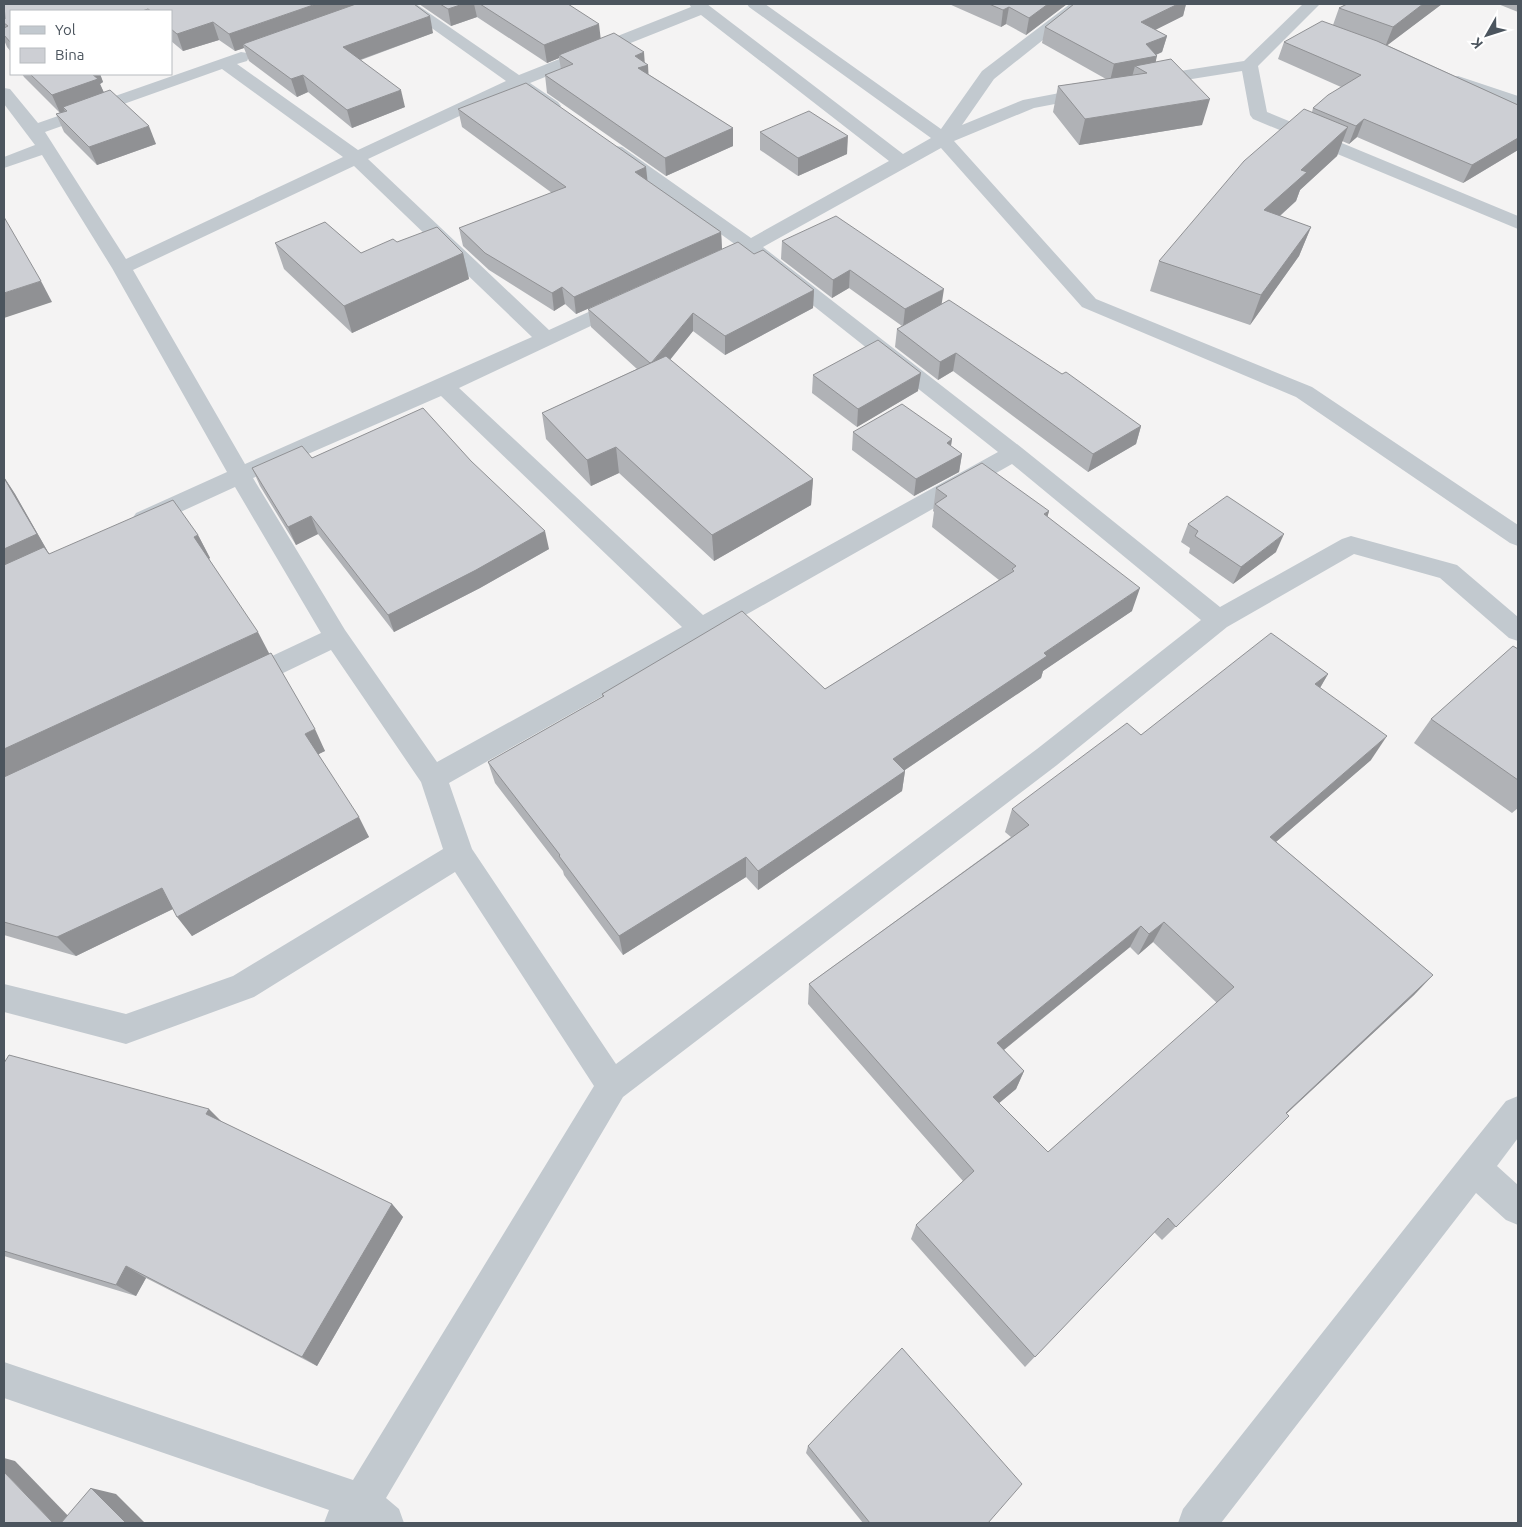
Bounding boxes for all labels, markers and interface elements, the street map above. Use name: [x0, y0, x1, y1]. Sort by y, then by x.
legend: [10, 10, 172, 75]
north arrow: [1462, 10, 1512, 60]
text: Yol: [55, 21, 76, 38]
text: K: [1467, 34, 1486, 52]
text: Bina: [55, 46, 84, 63]

